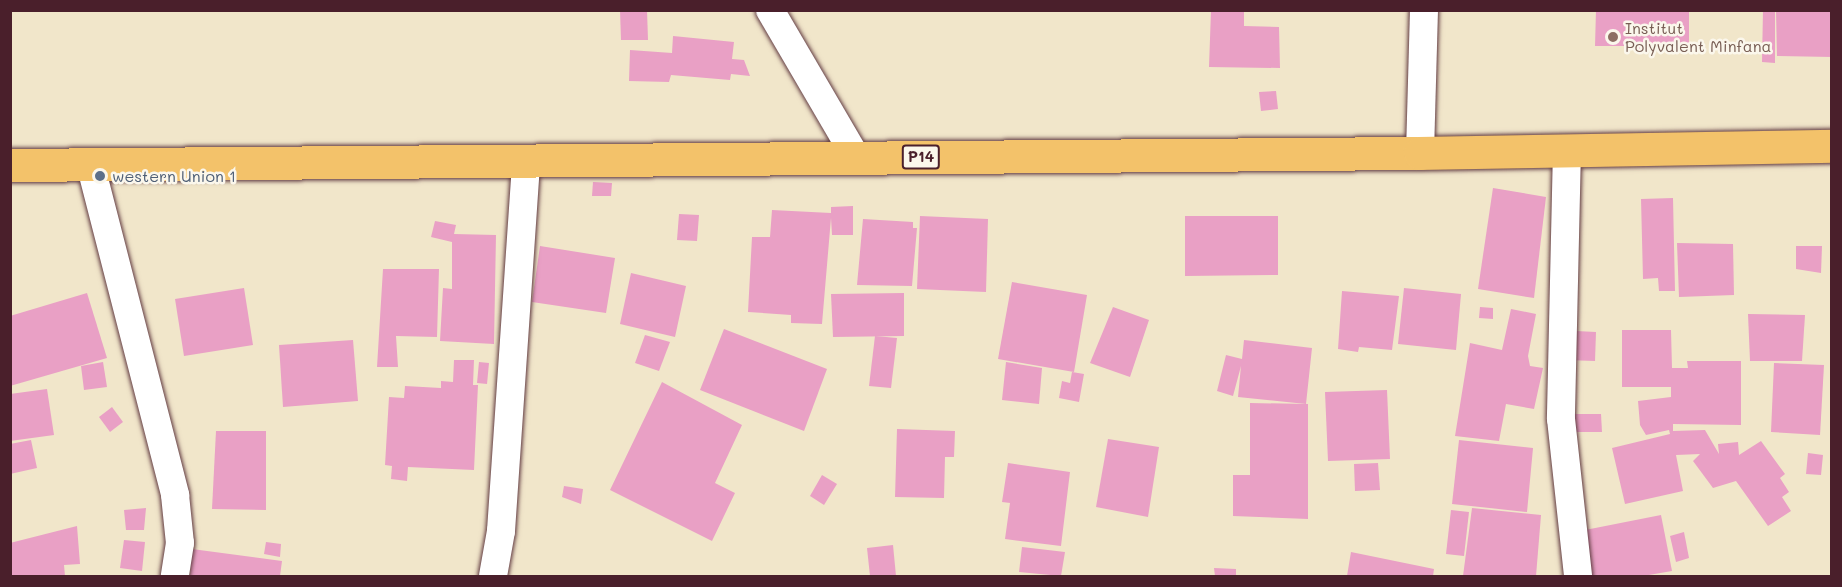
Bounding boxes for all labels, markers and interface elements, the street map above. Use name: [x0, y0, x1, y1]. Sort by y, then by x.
place label: Institut Polyvalent Minfana: [1625, 18, 1772, 56]
marker: Institut Polyvalent Minfana: [1606, 30, 1620, 44]
road number: P14: [902, 145, 940, 169]
place label: western Union 1: [112, 166, 236, 186]
marker: western Union 1: [93, 169, 107, 183]

